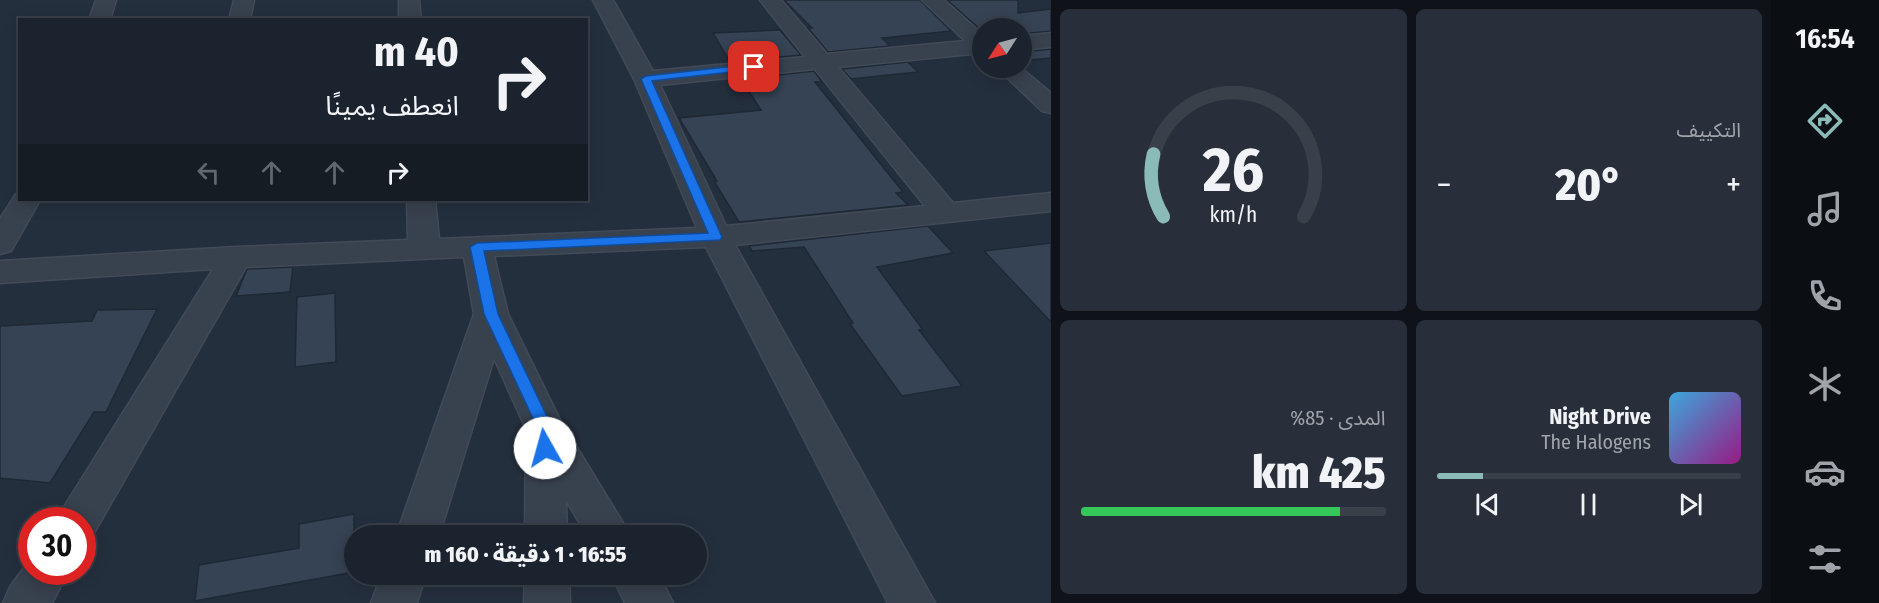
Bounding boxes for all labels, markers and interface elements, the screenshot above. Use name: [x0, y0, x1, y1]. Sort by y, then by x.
north arrow: [972, 18, 1032, 78]
map controls: [972, 18, 1032, 78]
text: 16:54: [1795, 23, 1855, 55]
text: 40 m: [374, 27, 459, 77]
pin: [728, 41, 779, 92]
icon: right: [480, 42, 558, 120]
icon: arrive: [737, 50, 770, 83]
text: انعطف يمينًا: [325, 90, 459, 122]
icon: directions: [1804, 100, 1846, 142]
text: التكييف: [1677, 118, 1741, 142]
text: 26: [1201, 133, 1264, 208]
icon: left: [192, 156, 225, 189]
icon: ahead: [255, 156, 288, 189]
icon: ahead: [318, 156, 351, 189]
icon: right: [381, 156, 414, 189]
text: 20°: [1555, 158, 1622, 212]
text: −: [1437, 165, 1451, 205]
text: +: [1726, 165, 1741, 205]
icon: music: [1804, 188, 1846, 230]
text: km/h: [1209, 202, 1257, 228]
icon: phone: [1804, 275, 1846, 317]
icon: climate: [1804, 363, 1846, 405]
text: Night Drive: [1549, 403, 1651, 430]
text: المدى · 85%: [1290, 406, 1386, 430]
position arrow: [513, 416, 577, 480]
text: The Halogens: [1541, 430, 1651, 454]
text: 425 km: [1252, 446, 1386, 500]
icon: car: [1804, 451, 1846, 493]
icon: previous: [1471, 488, 1504, 521]
icon: pause: [1572, 488, 1605, 521]
icon: next: [1674, 488, 1707, 521]
speed limit sign: 30: [18, 507, 96, 585]
icon: filters: [1804, 538, 1846, 580]
text: 16:55 · 1 دقيقة · 160 m: [424, 541, 627, 568]

